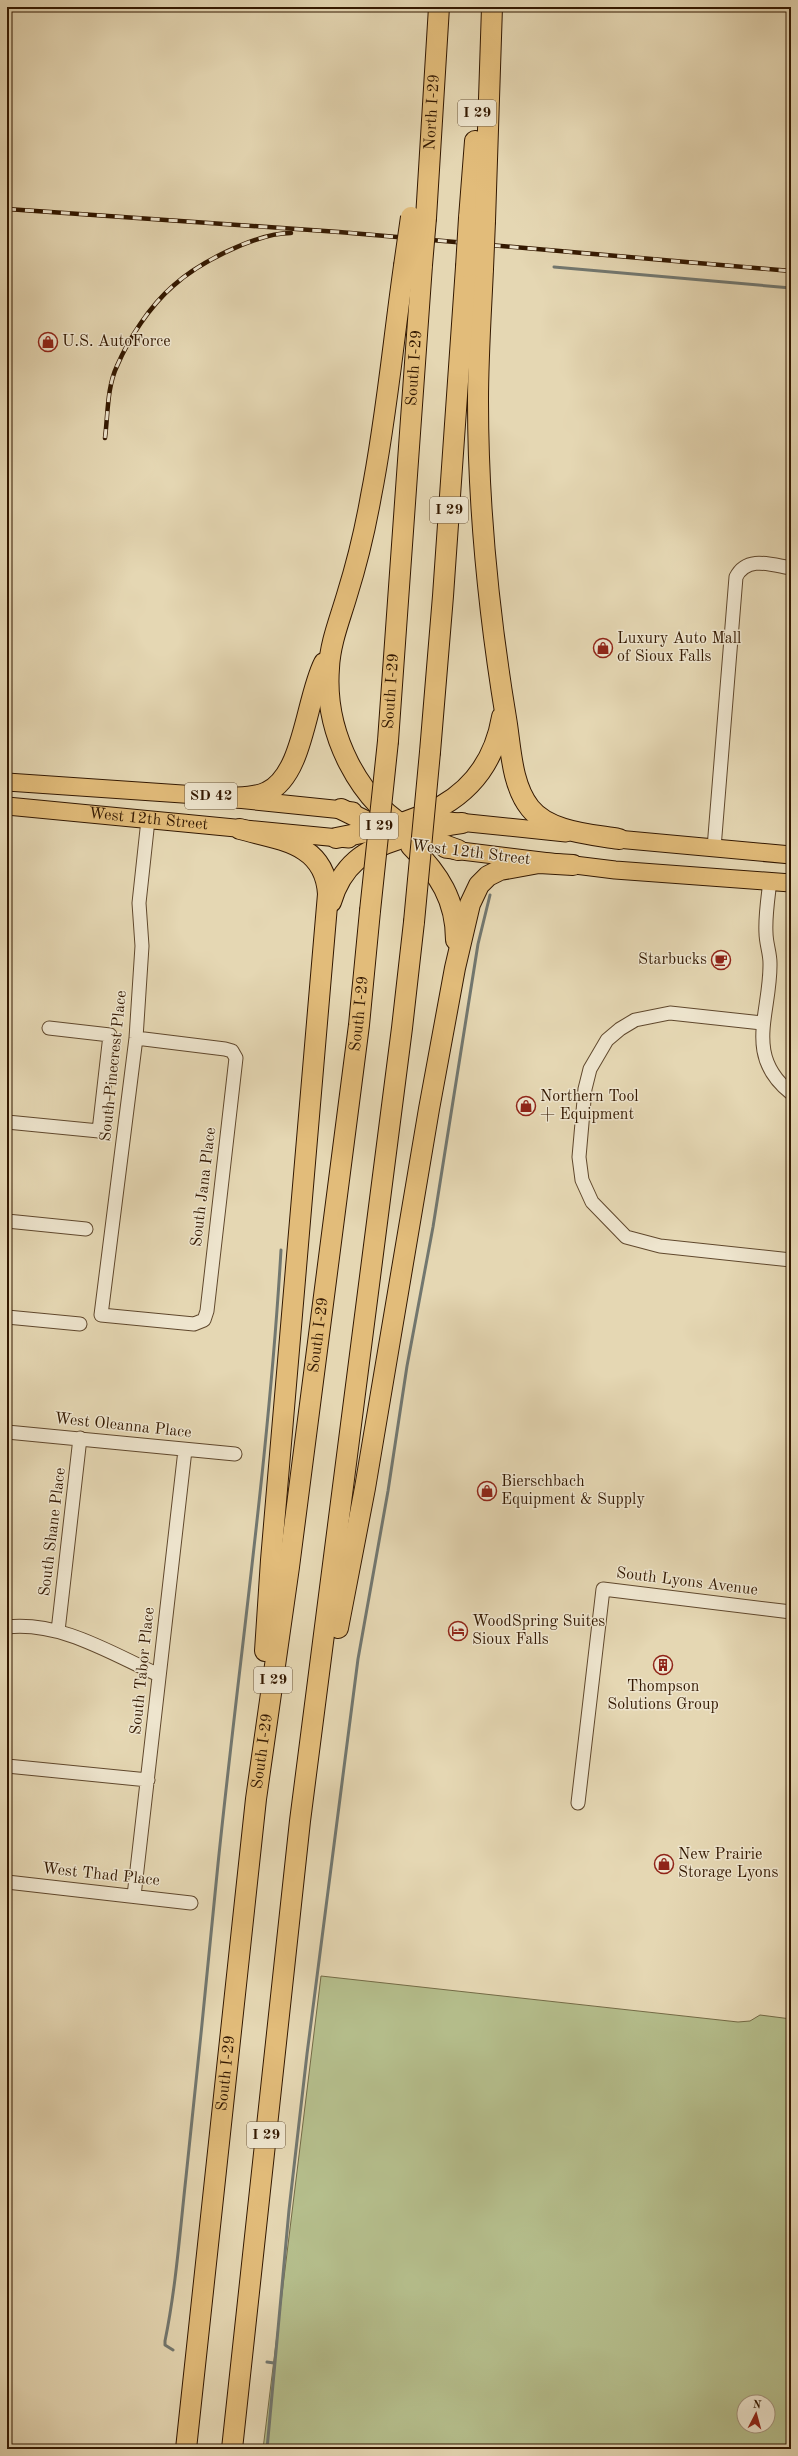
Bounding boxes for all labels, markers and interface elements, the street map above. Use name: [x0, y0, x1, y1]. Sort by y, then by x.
street label: North I-29: [422, 74, 443, 151]
road number: I 29: [458, 100, 496, 126]
street label: South I-29: [404, 329, 425, 406]
shop icon: U.S. AutoForce: [37, 331, 59, 353]
place label: U.S. AutoForce: [62, 334, 171, 350]
road number: I 29: [430, 497, 468, 523]
place label: Luxury Auto Mall of Sioux Falls: [617, 631, 741, 665]
shop icon: Luxury Auto Mall of Sioux Falls: [592, 637, 614, 659]
street label: South I-29: [381, 653, 402, 730]
road number: SD 42: [185, 783, 237, 809]
street label: West 12th Street: [88, 806, 209, 833]
road number: I 29: [360, 813, 398, 839]
street label: West 12th Street: [411, 838, 532, 868]
cafe icon: Starbucks: [710, 949, 732, 971]
place label: Starbucks: [638, 952, 707, 968]
street label: South I-29: [348, 975, 372, 1052]
street label: South Pinecrest Place: [98, 990, 130, 1142]
place label: Northern Tool + Equipment: [540, 1089, 639, 1123]
shop icon: Northern Tool + Equipment: [515, 1095, 537, 1117]
street label: South Jana Place: [189, 1126, 219, 1248]
street label: South I-29: [306, 1296, 332, 1374]
street label: West Oleanna Place: [54, 1411, 192, 1441]
street label: South Shane Place: [37, 1467, 69, 1597]
place label: Bierschbach Equipment & Supply: [501, 1474, 645, 1508]
shop icon: Bierschbach Equipment & Supply: [476, 1480, 498, 1502]
street label: South Lyons Avenue: [615, 1565, 759, 1599]
street label: South Tabor Place: [128, 1606, 158, 1736]
place label: WoodSpring Suites Sioux Falls: [472, 1614, 605, 1648]
hotel icon: WoodSpring Suites Sioux Falls: [447, 1620, 469, 1642]
building icon: Thompson Solutions Group: [652, 1654, 674, 1676]
road number: I 29: [254, 1667, 292, 1693]
place label: Thompson Solutions Group: [607, 1679, 719, 1713]
street label: South I-29: [250, 1712, 276, 1790]
place label: New Prairie Storage Lyons: [678, 1847, 778, 1881]
shop icon: New Prairie Storage Lyons: [653, 1853, 675, 1875]
street label: West Thad Place: [41, 1861, 161, 1889]
street label: South I-29: [214, 2035, 238, 2112]
road number: I 29: [247, 2122, 285, 2148]
north arrow: [736, 2394, 776, 2434]
text: N: [752, 2400, 762, 2412]

